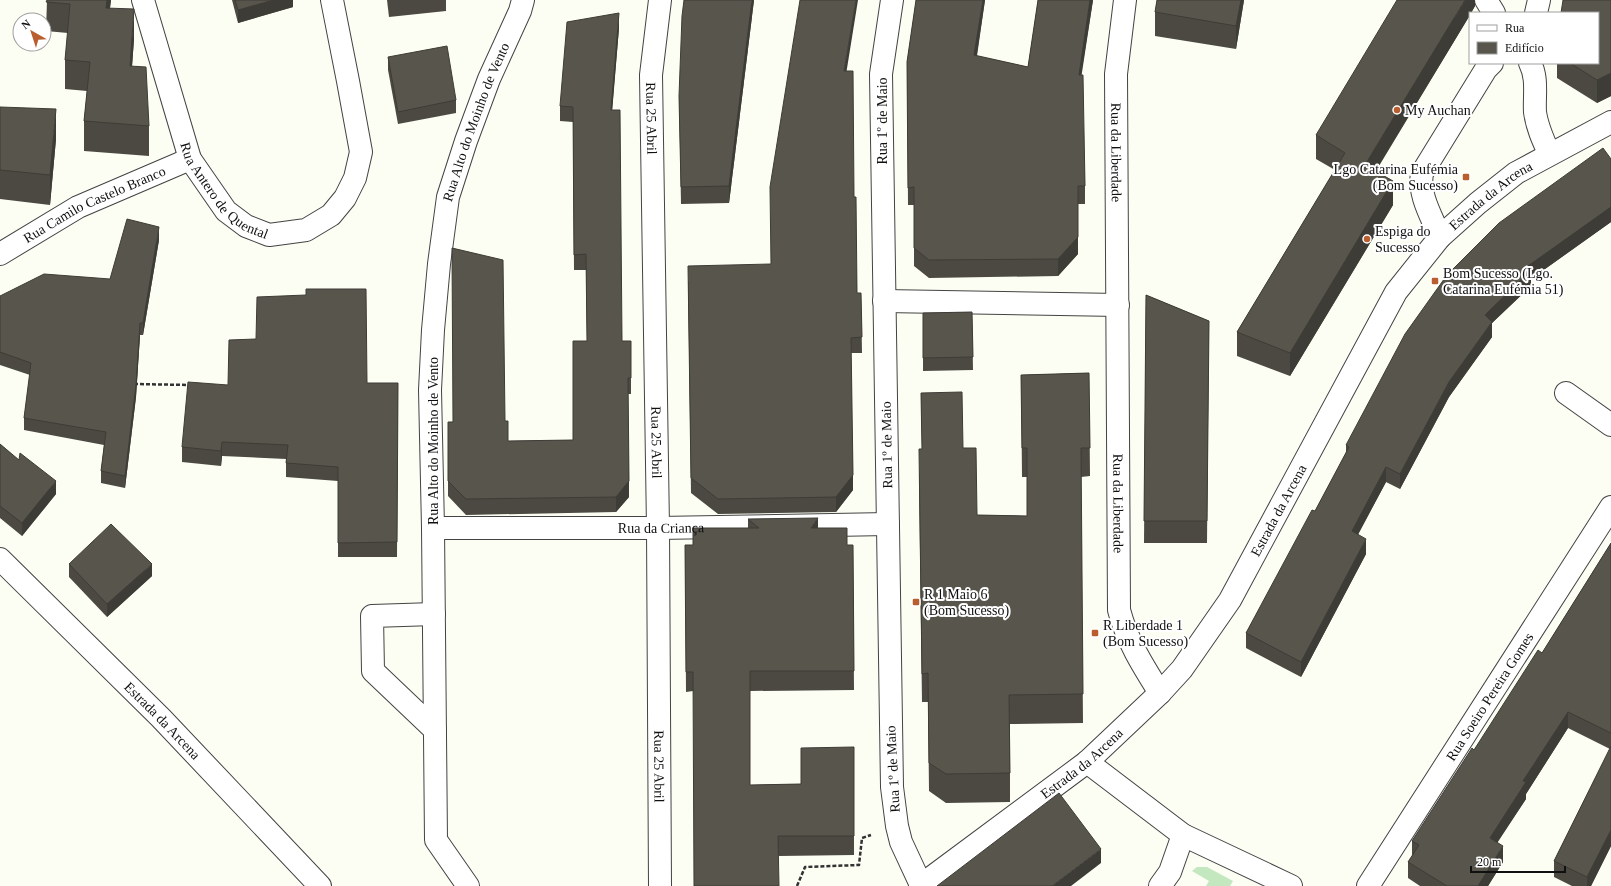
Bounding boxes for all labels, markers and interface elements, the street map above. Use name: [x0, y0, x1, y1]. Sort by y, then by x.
north arrow: [12, 12, 52, 52]
legend: [1469, 12, 1599, 64]
text: N: [19, 17, 33, 31]
text: Rua: [1505, 21, 1525, 35]
street label: Rua Alto do Moinho de Vento: [440, 40, 512, 203]
text: Edifício: [1505, 41, 1544, 55]
street label: Rua 1º de Maio: [875, 77, 890, 165]
street label: Rua 25 Abril: [644, 82, 660, 155]
street label: Rua da Liberdade: [1109, 103, 1124, 202]
place label: My Auchan: [1405, 103, 1471, 118]
marker: My Auchan: [1392, 105, 1402, 115]
street label: Rua Antero de Quental: [178, 140, 271, 242]
street label: Estrada da Arcena: [1446, 158, 1535, 233]
place label: Lgo Catarina Eufémia (Bom Sucesso): [1334, 162, 1459, 194]
street label: Rua Camilo Castelo Branco: [21, 163, 168, 246]
marker: Lgo Catarina Eufémia (Bom Sucesso): [1461, 172, 1471, 182]
place label: Espiga do Sucesso: [1375, 224, 1431, 255]
marker: Espiga do Sucesso: [1362, 234, 1372, 244]
place label: Bom Sucesso (Lgo. Catarina Eufémia 51): [1443, 266, 1564, 298]
marker: Bom Sucesso (Lgo. Catarina Eufémia 51): [1430, 276, 1440, 286]
street label: Rua Alto do Moinho de Vento: [426, 357, 441, 525]
street label: Rua 1º de Maio: [879, 401, 895, 489]
street label: Rua 25 Abril: [649, 406, 665, 479]
street label: Rua da Liberdade: [1111, 454, 1126, 553]
street label: Estrada da Arcena: [1248, 461, 1310, 559]
street label: Rua da Criança: [618, 520, 705, 536]
place label: R 1 Maio 6 (Bom Sucesso): [924, 587, 1010, 619]
marker: R 1 Maio 6 (Bom Sucesso): [911, 597, 921, 607]
place label: R Liberdade 1 (Bom Sucesso): [1103, 618, 1189, 650]
marker: R Liberdade 1 (Bom Sucesso): [1090, 628, 1100, 638]
street label: Rua Soeiro Pereira Gomes: [1443, 630, 1536, 763]
street label: Estrada da Arcena: [121, 679, 204, 763]
street label: Estrada da Arcena: [1038, 724, 1126, 801]
street label: Rua 1º de Maio: [883, 725, 903, 813]
street label: Rua 25 Abril: [652, 730, 667, 803]
scale bar: [1471, 848, 1565, 874]
text: 20 m: [1477, 855, 1502, 869]

